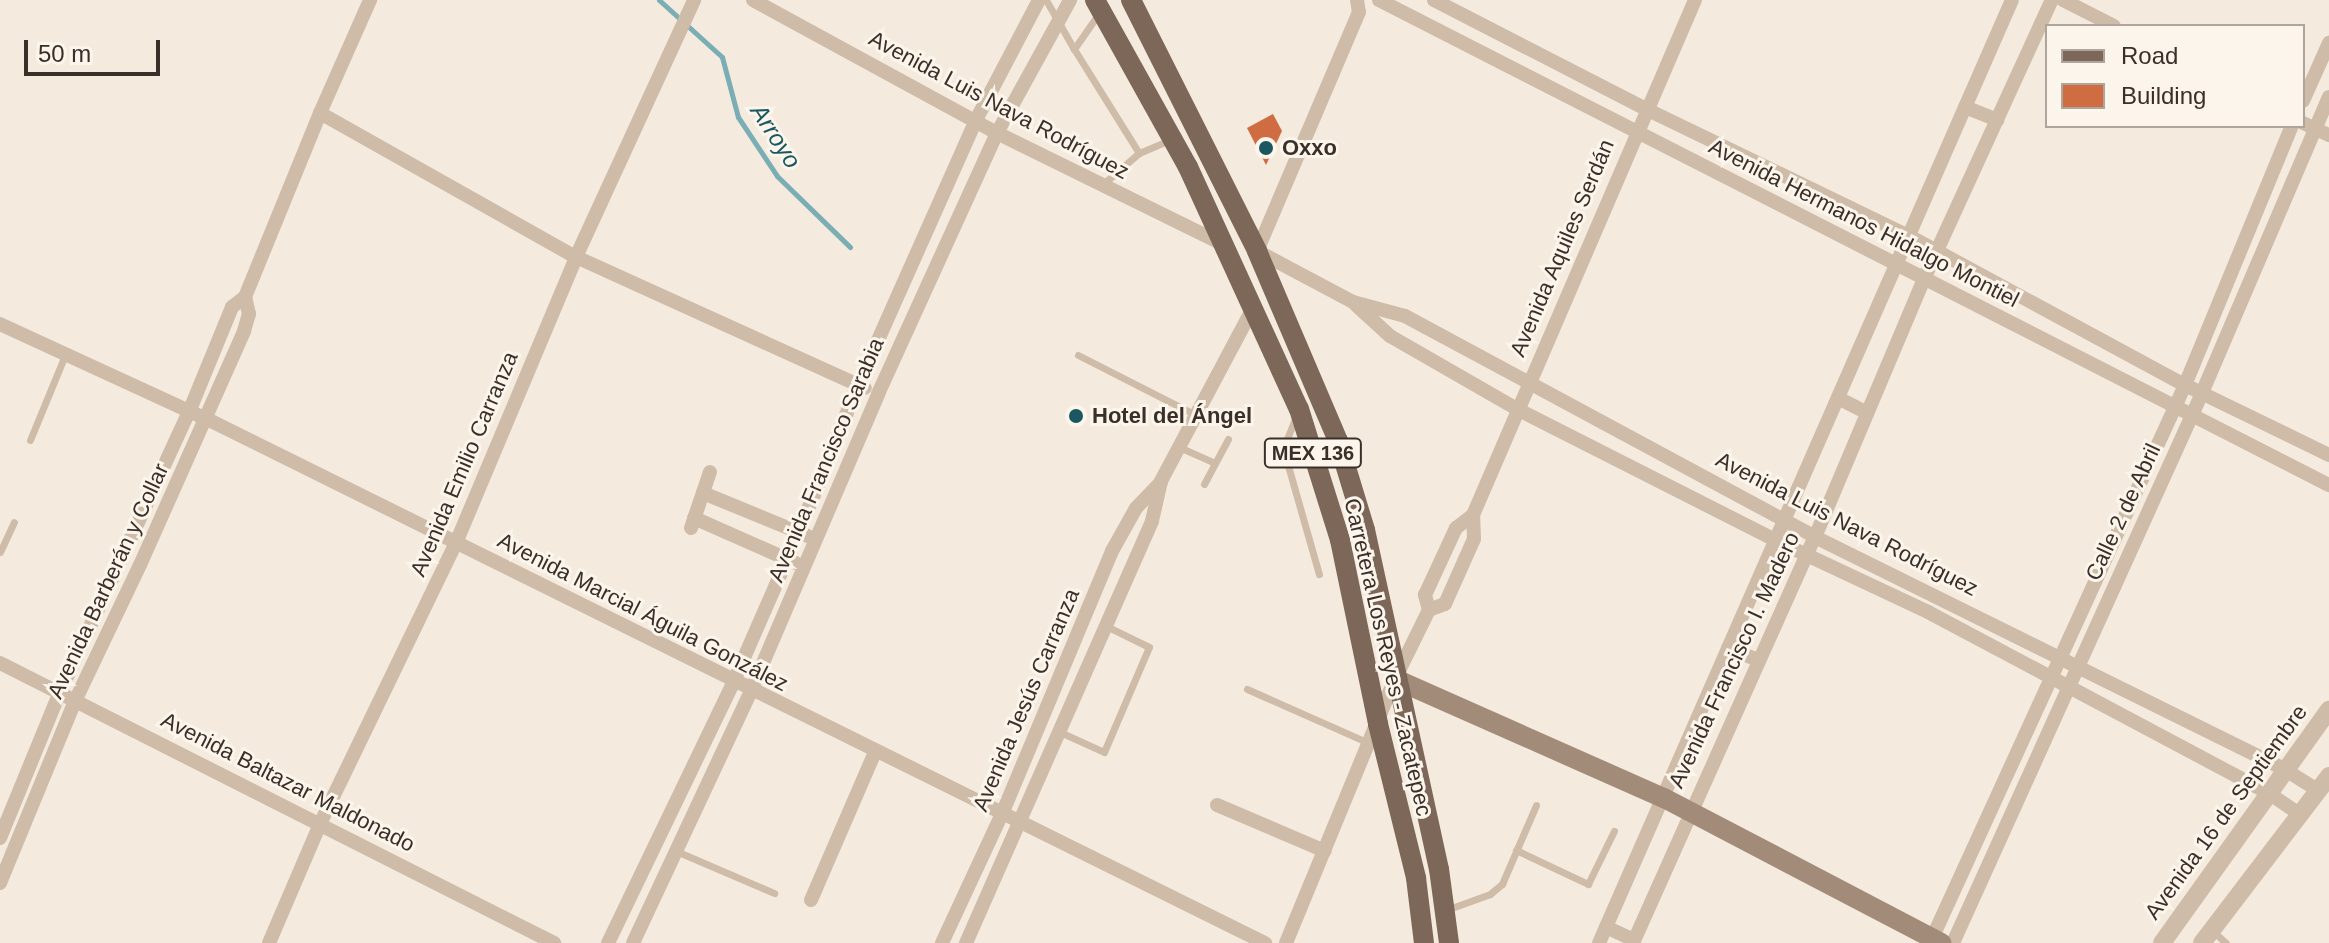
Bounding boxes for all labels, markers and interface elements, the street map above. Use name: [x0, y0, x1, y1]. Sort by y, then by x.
scale bar: [28, 24, 164, 74]
legend: [2045, 24, 2305, 128]
street label: Avenida Luis Nava Rodríguez: [864, 25, 1134, 185]
text: 50 m: [38, 40, 91, 67]
text: Road: [2121, 42, 2178, 69]
text: Building: [2121, 82, 2206, 109]
water label: Arroyo: [745, 99, 807, 173]
street label: Avenida Hermanos Hidalgo Montiel: [1705, 133, 2023, 313]
place label: Oxxo: [1282, 135, 1337, 161]
street label: Avenida Aquiles Serdán: [1504, 135, 1620, 361]
marker: Oxxo: [1257, 139, 1275, 157]
street label: Avenida Francisco Sarabia: [763, 334, 889, 586]
street label: Avenida Emilio Carranza: [405, 348, 523, 580]
place label: Hotel del Ángel: [1092, 403, 1252, 429]
marker: Hotel del Ángel: [1067, 407, 1085, 425]
road number: MEX 136: [1263, 437, 1363, 469]
street label: Calle 2 de Abril: [2080, 439, 2166, 585]
street label: Avenida Luis Nava Rodríguez: [1712, 446, 1982, 602]
street label: Avenida Barberán y Collar: [42, 459, 174, 703]
street label: Carretera Los Reyes - Zacatepec: [1339, 496, 1437, 818]
street label: Avenida Marcial Águila González: [493, 527, 793, 697]
street label: Avenida Francisco I. Madero: [1663, 528, 1805, 792]
street label: Avenida Jesús Carranza: [967, 585, 1085, 815]
street label: Avenida 16 de Septiembre: [2139, 700, 2313, 924]
street label: Avenida Baltazar Maldonado: [157, 706, 419, 858]

